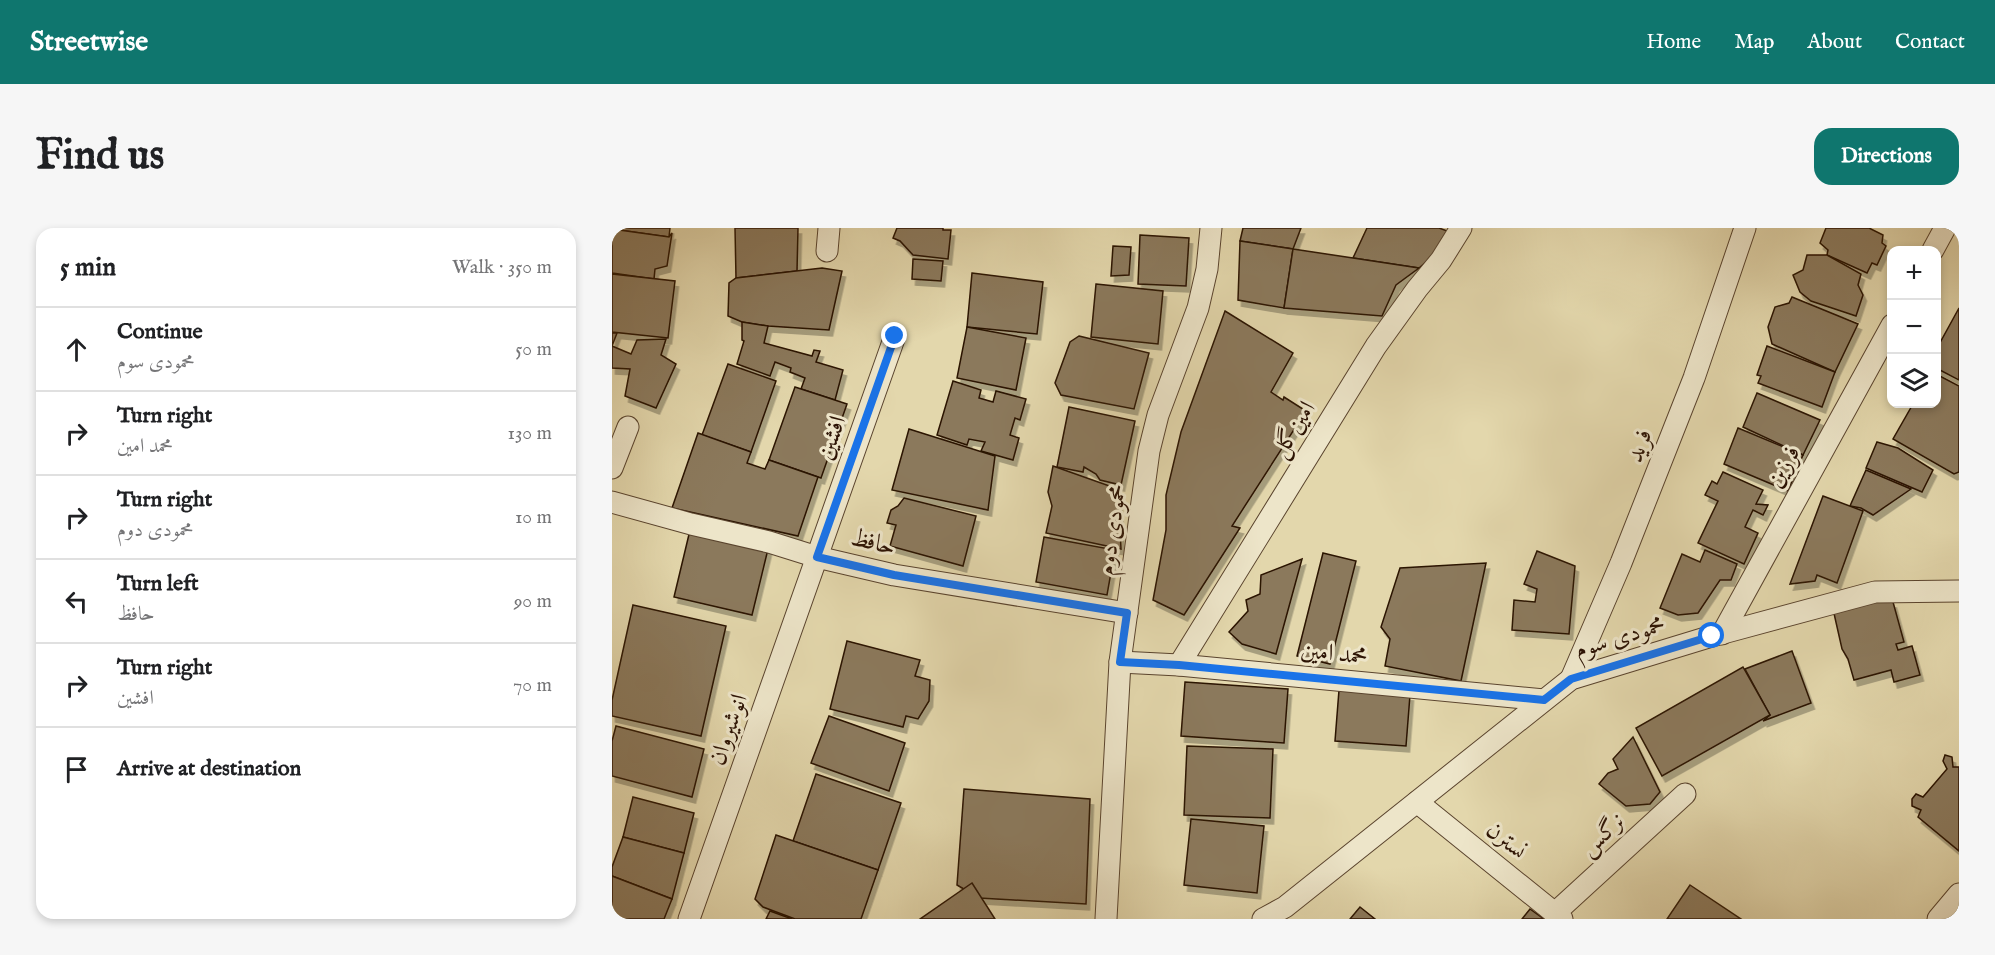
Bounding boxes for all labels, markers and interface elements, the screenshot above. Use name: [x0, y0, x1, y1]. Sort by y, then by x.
text: Streetwise: [30, 25, 148, 60]
text: Home: [1646, 29, 1701, 56]
text: Map: [1734, 29, 1774, 56]
text: About: [1807, 29, 1862, 56]
text: Contact: [1895, 29, 1965, 56]
button: Directions: [1814, 128, 1959, 185]
text: Find us: [36, 130, 164, 183]
map controls: [1887, 246, 1941, 408]
button: +: [1887, 246, 1941, 300]
text: 5 min: [60, 251, 116, 284]
text: Walk · 350 m: [452, 255, 552, 280]
button: −: [1887, 300, 1941, 354]
text: Continue: [117, 318, 203, 346]
route end: [881, 322, 907, 348]
icon: ahead: [60, 333, 93, 366]
text: 50 m: [515, 337, 552, 362]
text: محمودی سوم: [117, 350, 194, 375]
button: layers: [1887, 354, 1941, 408]
street label: امین‌گل: [1264, 395, 1323, 464]
text: Turn right: [117, 402, 212, 430]
street label: افشین: [810, 412, 854, 464]
icon: right: [60, 417, 93, 450]
text: 130 m: [507, 421, 552, 446]
street label: فرید: [1620, 425, 1660, 467]
text: محمد امین: [117, 434, 173, 459]
street label: فرزین: [1760, 440, 1808, 494]
street label: محمودی دوم: [1091, 483, 1139, 578]
text: Turn right: [117, 486, 212, 514]
icon: right: [60, 501, 93, 534]
text: 10 m: [515, 505, 552, 530]
text: محمودی دوم: [117, 518, 193, 543]
street label: حافظ: [848, 523, 898, 563]
text: Turn left: [117, 570, 199, 598]
icon: left: [60, 585, 93, 618]
text: 90 m: [514, 589, 552, 614]
text: حافظ: [117, 602, 155, 627]
street label: محمودی سوم: [1571, 610, 1670, 670]
route start: [1698, 622, 1724, 648]
street label: محمد امین: [1299, 635, 1369, 673]
text: Turn right: [117, 654, 212, 682]
icon: right: [60, 669, 93, 702]
text: 70 m: [513, 673, 552, 698]
text: افشین: [117, 686, 154, 711]
street label: انوشیروان: [702, 690, 756, 770]
icon: arrive: [60, 753, 93, 786]
text: Arrive at destination: [117, 755, 301, 783]
street label: نرگس: [1574, 806, 1632, 864]
street label: نسترن: [1479, 815, 1533, 867]

